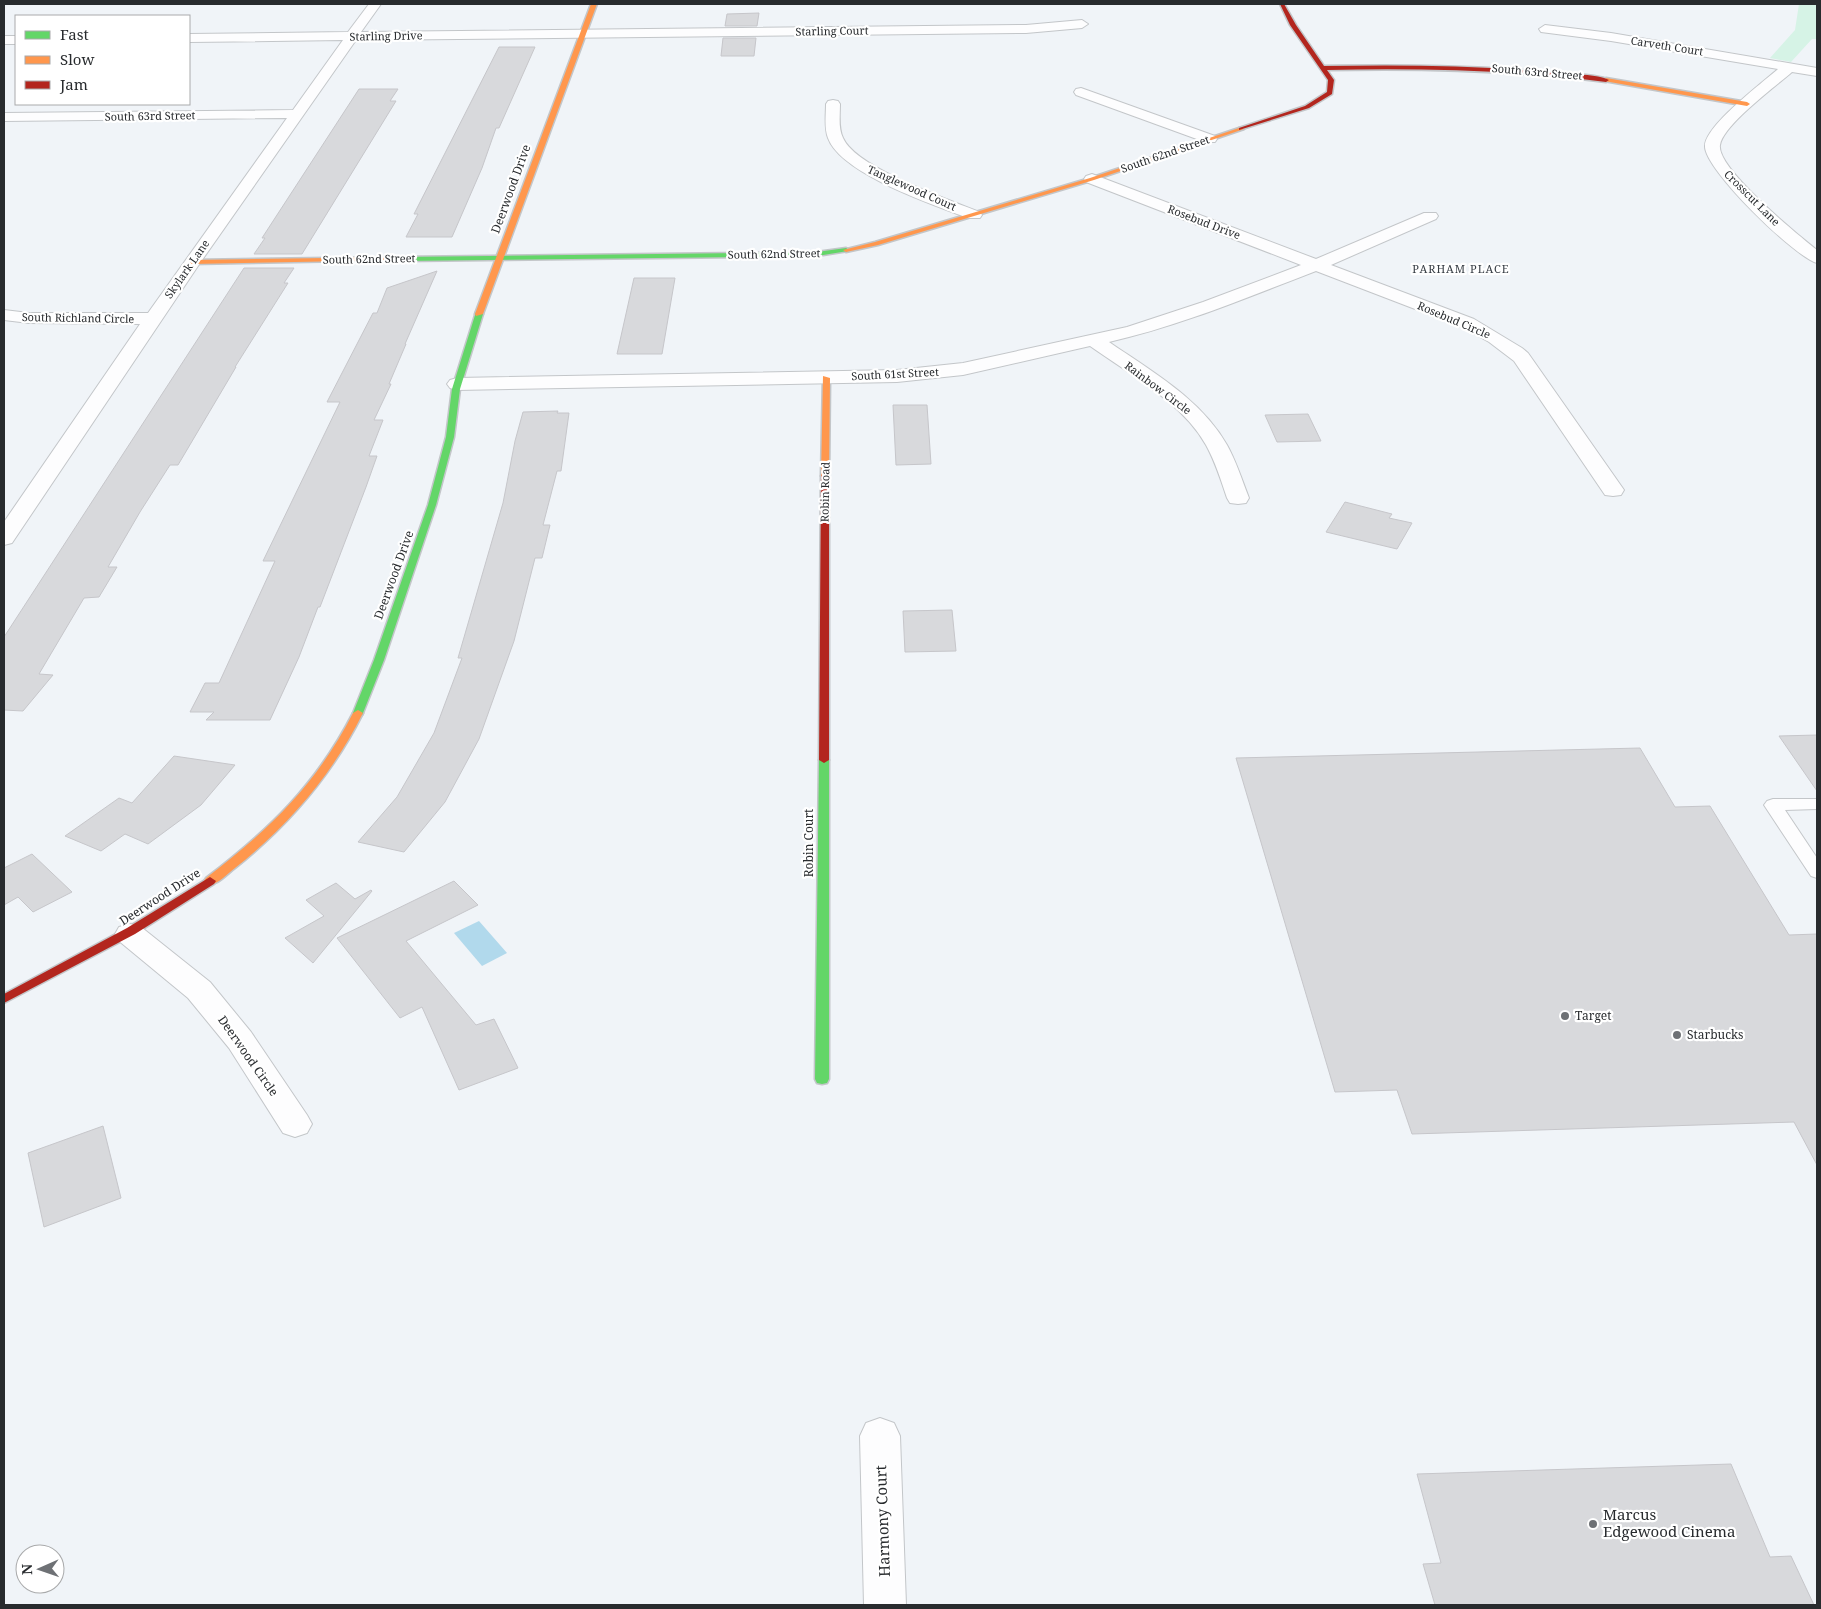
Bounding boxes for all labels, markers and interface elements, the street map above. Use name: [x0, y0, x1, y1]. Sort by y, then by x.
legend: [15, 15, 190, 105]
street label: Starling Court: [795, 22, 869, 39]
text: Fast: [60, 24, 89, 44]
street label: Starling Drive: [349, 27, 423, 44]
street label: Carveth Court: [1630, 32, 1705, 59]
text: Slow: [60, 49, 94, 69]
street label: South 63rd Street: [1491, 60, 1583, 83]
text: Jam: [59, 74, 88, 94]
street label: South 63rd Street: [104, 107, 196, 124]
street label: South 62nd Street: [1119, 131, 1211, 176]
street label: Deerwood Drive: [487, 142, 535, 236]
street label: Tanglewood Court: [865, 161, 959, 214]
street label: Crosscut Lane: [1721, 166, 1784, 229]
street label: Rosebud Drive: [1166, 201, 1243, 242]
street label: Skylark Lane: [161, 236, 213, 301]
street label: South 62nd Street: [728, 245, 821, 262]
street label: South 62nd Street: [323, 250, 416, 267]
district label: PARHAM PLACE: [1412, 261, 1510, 276]
street label: Rosebud Circle: [1415, 297, 1493, 342]
street label: South Richland Circle: [22, 309, 135, 326]
street label: Rainbow Circle: [1122, 358, 1195, 418]
street label: South 61st Street: [851, 364, 939, 383]
street label: Robin Road: [816, 461, 833, 522]
street label: Deerwood Drive: [370, 528, 418, 622]
street label: Robin Court: [800, 809, 817, 877]
street label: Deerwood Drive: [116, 864, 204, 929]
place label: Target: [1575, 1007, 1612, 1024]
marker: Target: [1559, 1010, 1571, 1022]
street label: Deerwood Circle: [214, 1012, 283, 1099]
place label: Starbucks: [1687, 1026, 1744, 1043]
marker: Starbucks: [1671, 1029, 1683, 1041]
street label: Harmony Court: [870, 1465, 894, 1577]
place label: Marcus Edgewood Cinema: [1603, 1504, 1735, 1541]
marker: Marcus Edgewood Cinema: [1587, 1518, 1599, 1530]
north arrow: [15, 1544, 65, 1594]
text: N: [17, 1564, 36, 1575]

